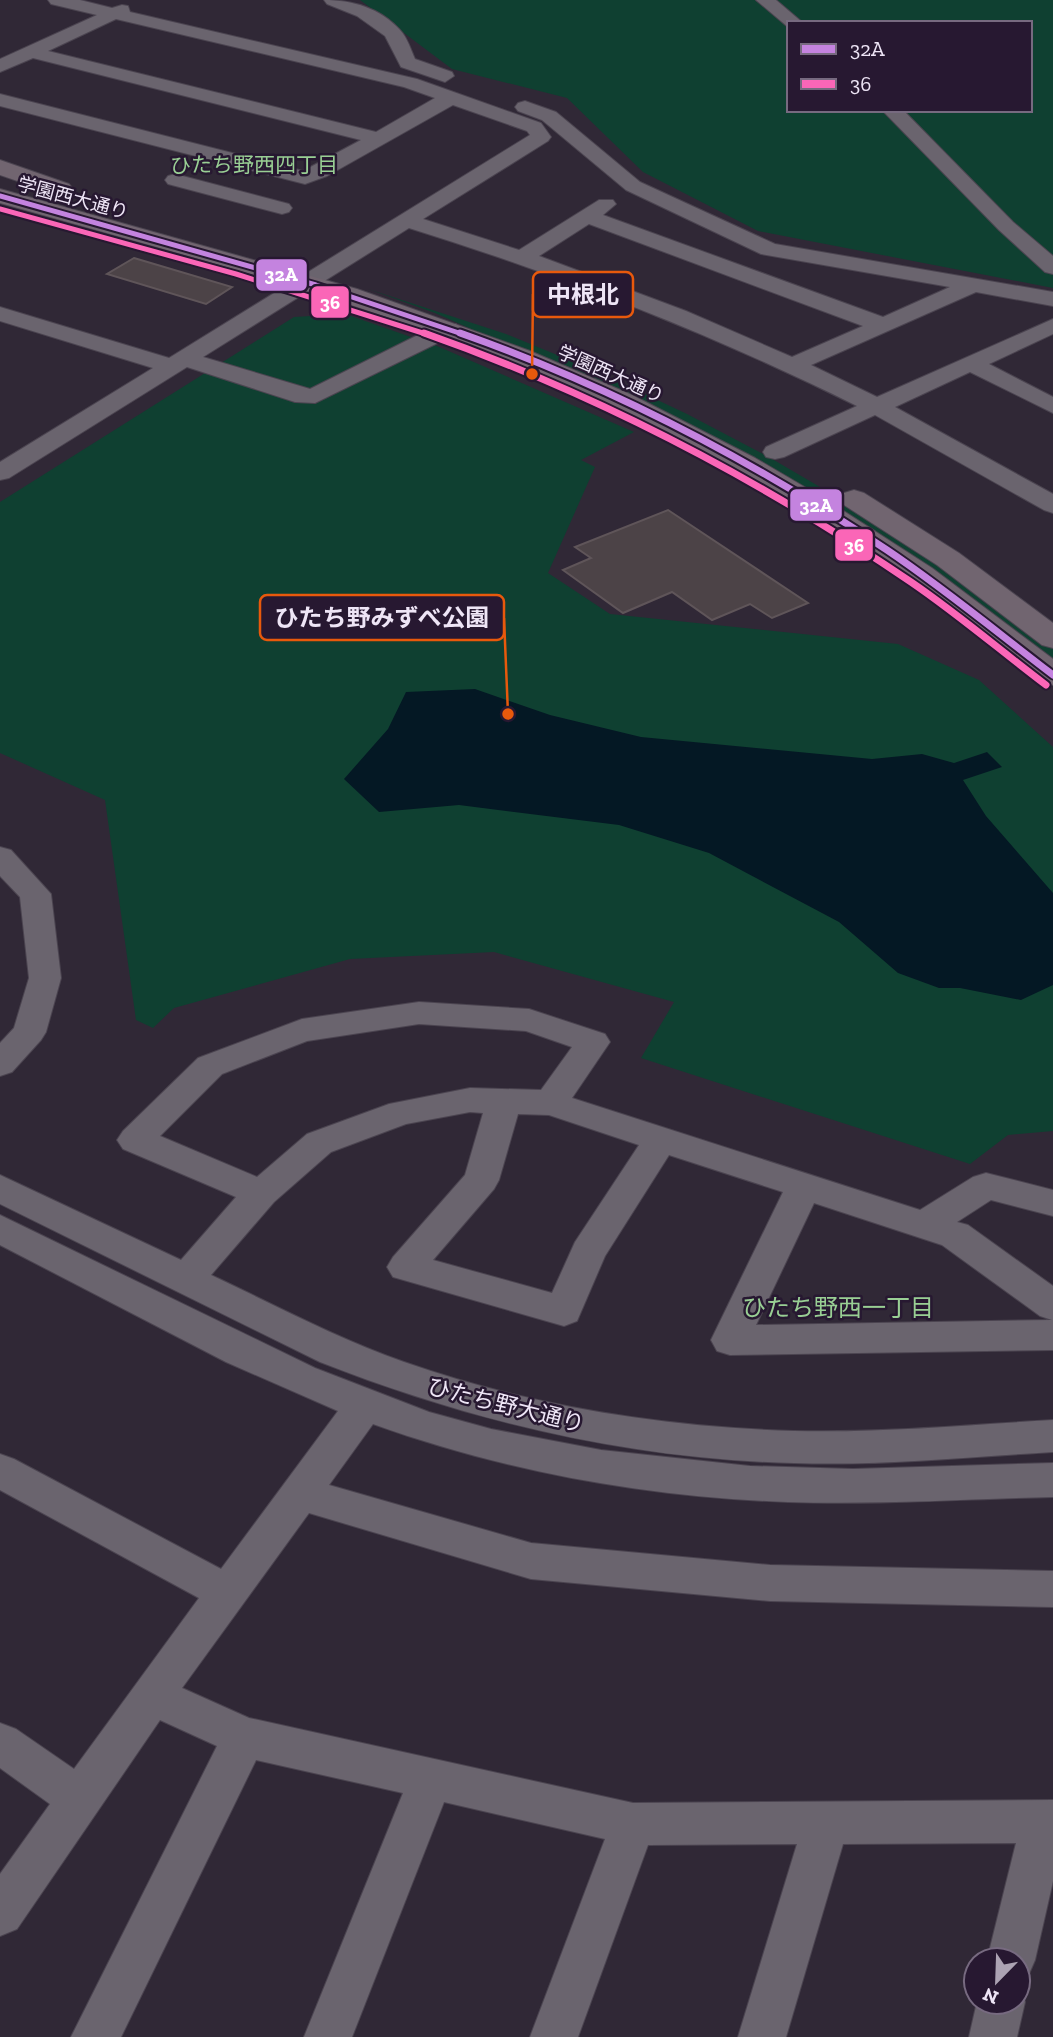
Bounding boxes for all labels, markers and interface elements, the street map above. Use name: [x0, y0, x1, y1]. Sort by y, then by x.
legend: [787, 21, 1032, 112]
text: 32A: [850, 36, 885, 61]
text: 36: [850, 71, 871, 96]
district label: ひたち野西四丁目: [170, 152, 338, 177]
street label: 学園西大通り: [15, 172, 131, 224]
line badge: 32A: [255, 258, 308, 292]
text: 32A: [264, 263, 299, 286]
callout: 中根北: [533, 272, 633, 317]
text: 中根北: [547, 280, 619, 309]
line badge: 36: [310, 285, 350, 319]
text: 36: [320, 291, 340, 314]
street label: 学園西大通り: [554, 340, 668, 408]
line badge: 32A: [789, 488, 843, 522]
text: 32A: [799, 494, 834, 517]
line badge: 36: [834, 528, 874, 562]
text: 36: [844, 534, 864, 557]
callout: ひたち野みずべ公園: [260, 595, 504, 640]
text: ひたち野みずべ公園: [275, 603, 489, 632]
district label: ひたち野西一丁目: [742, 1293, 934, 1322]
street label: ひたち野大通り: [425, 1372, 587, 1438]
north arrow: [962, 1946, 1032, 2016]
text: N: [979, 1983, 1002, 2010]

